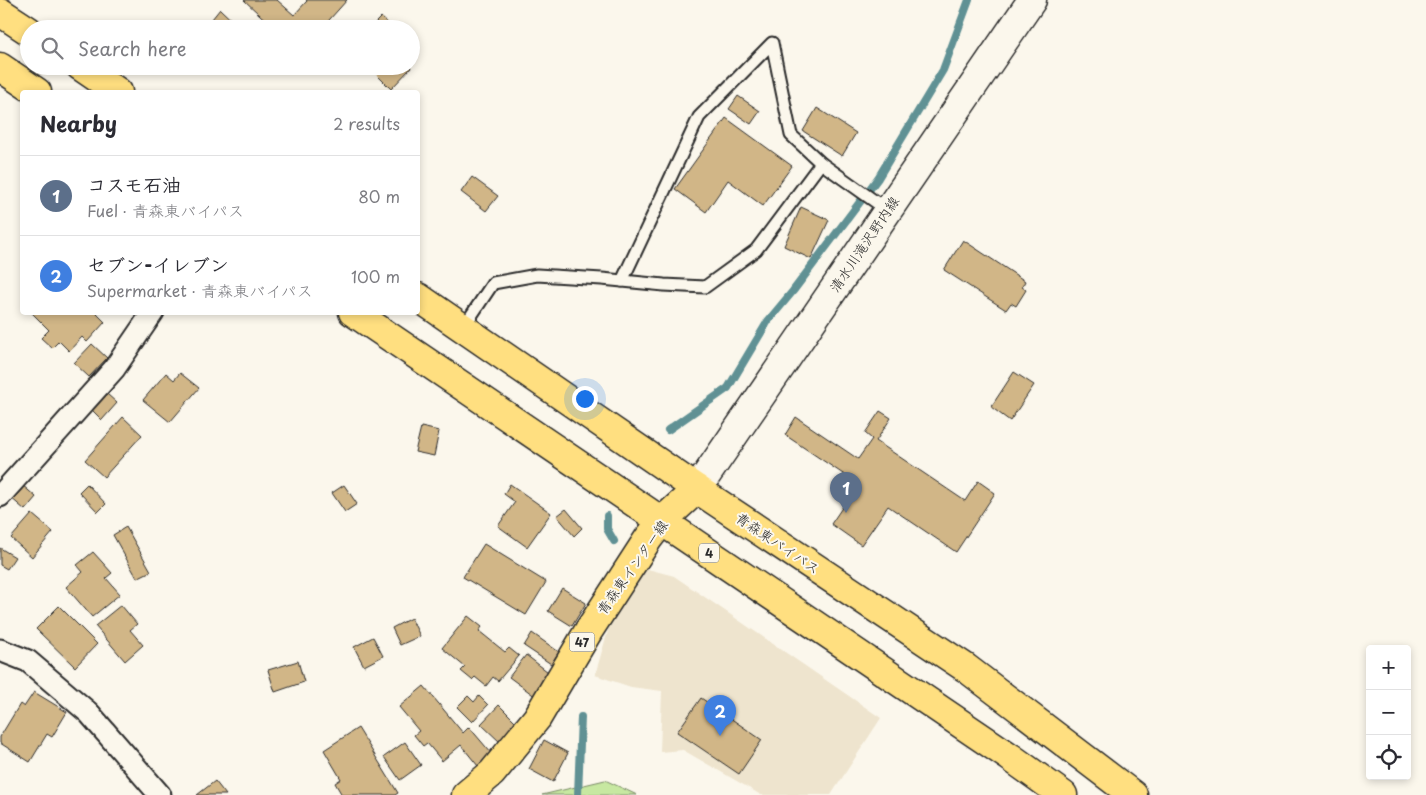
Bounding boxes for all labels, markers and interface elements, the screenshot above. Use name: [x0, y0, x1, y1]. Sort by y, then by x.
search box: [20, 20, 420, 75]
icon: search: [38, 34, 66, 62]
text: Search here: [78, 34, 187, 62]
text: Nearby: [40, 107, 117, 139]
text: 2 results: [333, 111, 400, 135]
text: コスモ石油: [87, 170, 181, 198]
text: 1: [52, 184, 60, 208]
text: 80 m: [358, 184, 400, 208]
street label: 清水川滝沢野内線: [824, 192, 904, 296]
text: Fuel · 青森東バイパス: [87, 198, 244, 222]
text: セブン-イレブン: [87, 250, 229, 278]
text: 2: [50, 264, 62, 288]
text: 100 m: [351, 264, 400, 288]
text: Supermarket · 青森東バイパス: [87, 278, 313, 302]
your location: [572, 386, 598, 412]
pin: 1: [830, 472, 862, 513]
street label: 青森東バイパス: [732, 507, 824, 579]
street label: 青森東インター線: [591, 515, 673, 619]
road number: 4: [699, 544, 719, 562]
road number: 47: [570, 632, 594, 652]
map controls: [1366, 645, 1411, 780]
button: +: [1366, 645, 1411, 690]
button: −: [1366, 690, 1411, 735]
pin: 2: [704, 695, 736, 736]
button: locate: [1366, 735, 1411, 780]

